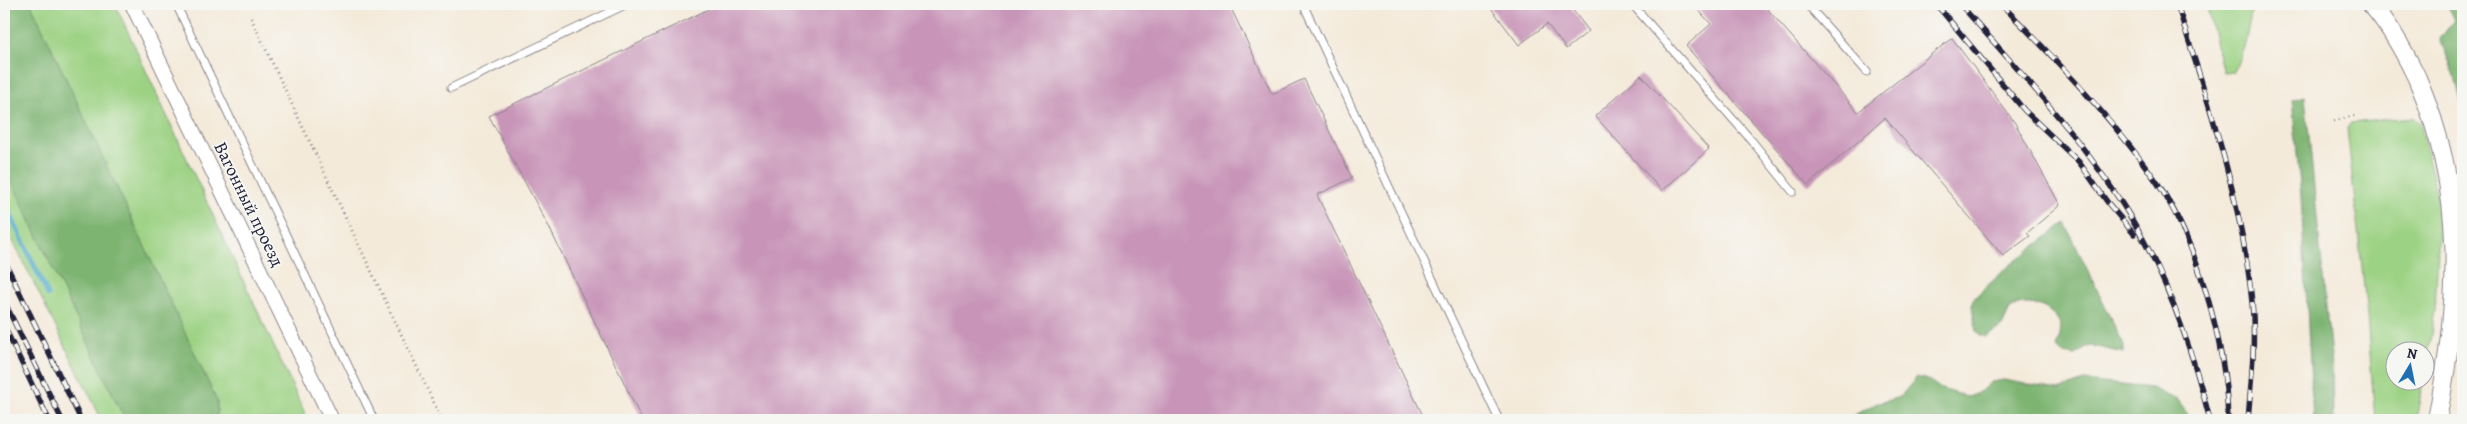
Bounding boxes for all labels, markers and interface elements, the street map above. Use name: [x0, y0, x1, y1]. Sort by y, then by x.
street label: Вагонный проезд: [208, 137, 290, 271]
north arrow: [2384, 342, 2434, 392]
text: N: [2405, 343, 2419, 364]

